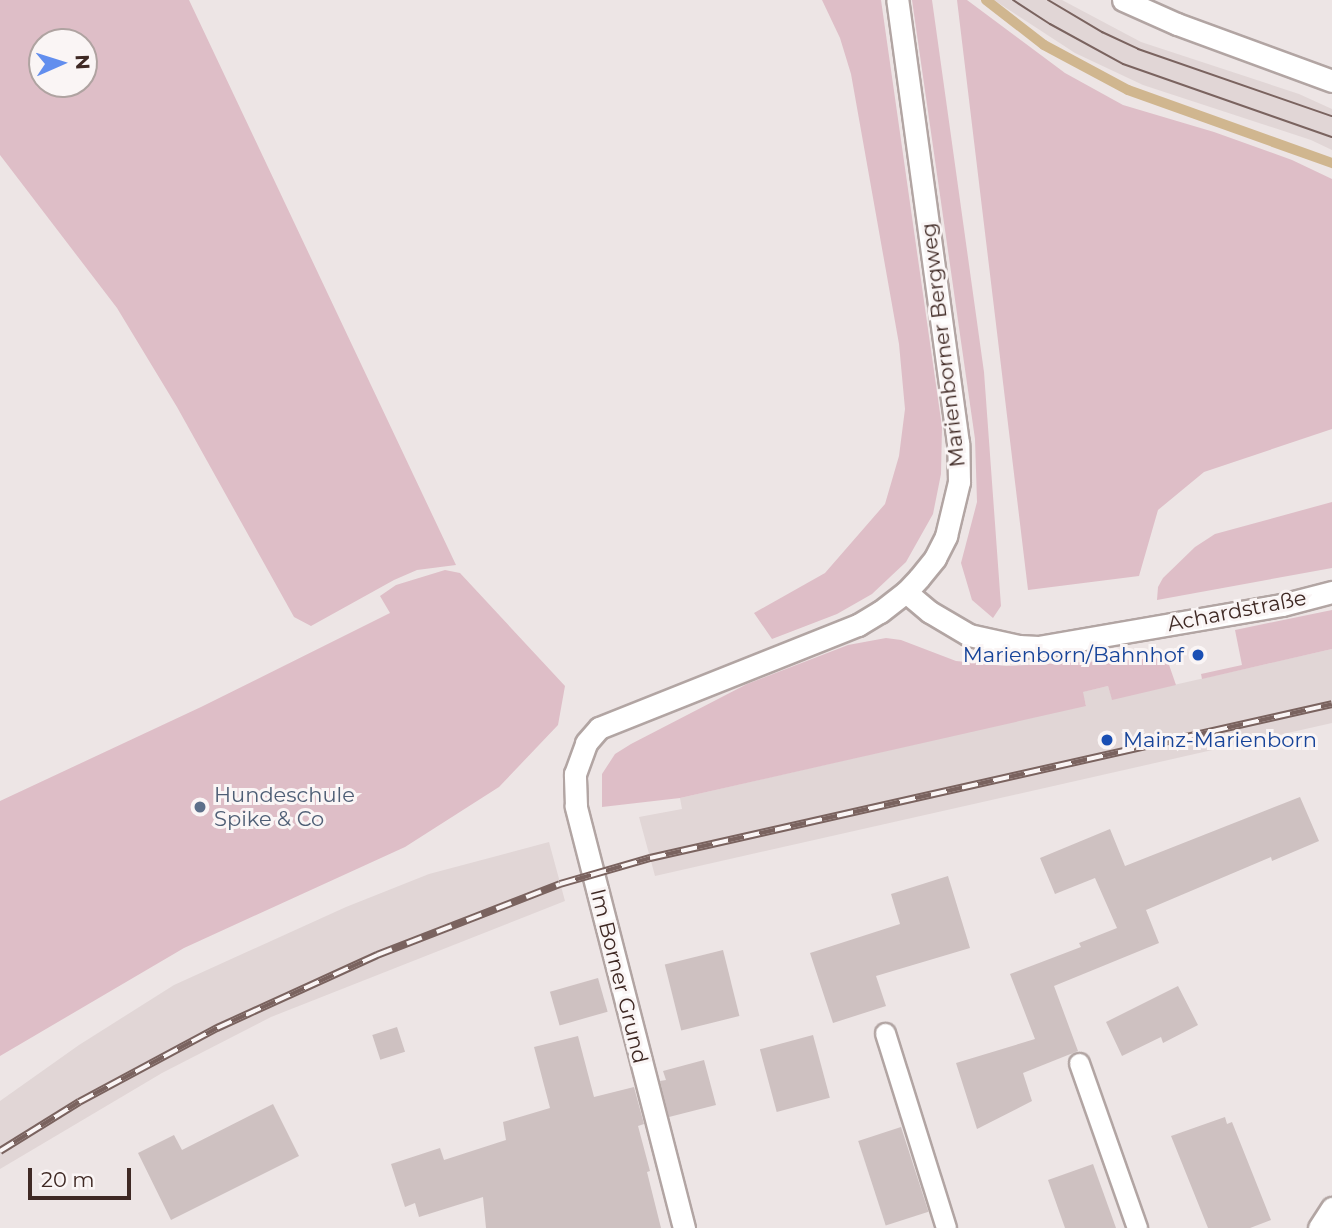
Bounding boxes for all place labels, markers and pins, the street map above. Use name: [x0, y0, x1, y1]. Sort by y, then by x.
place label: Marienborn/Bahnhof: [963, 642, 1184, 668]
marker: Marienborn/Bahnhof: [1190, 647, 1206, 663]
place label: Mainz-Marienborn: [1123, 727, 1317, 753]
marker: Mainz-Marienborn: [1097, 730, 1117, 750]
place label: Hundeschule Spike & Co: [214, 782, 355, 832]
marker: Hundeschule Spike & Co: [192, 799, 208, 815]

